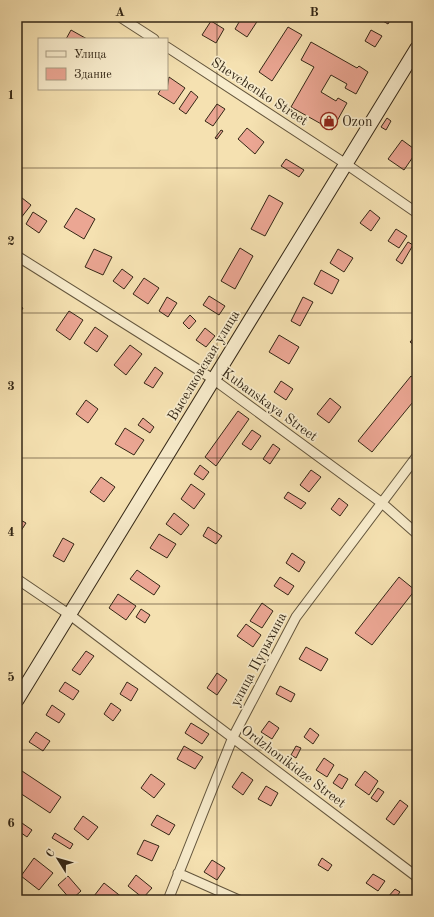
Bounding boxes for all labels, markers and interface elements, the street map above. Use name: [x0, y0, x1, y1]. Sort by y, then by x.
text: A: [115, 6, 125, 19]
text: B: [309, 6, 319, 19]
legend: [38, 38, 168, 90]
text: Улица: [74, 49, 107, 61]
street label: Shevchenko Street: [208, 55, 311, 128]
text: Здание: [74, 69, 112, 81]
text: 1: [7, 89, 15, 102]
shop icon: Ozon: [319, 111, 339, 131]
place label: Ozon: [342, 115, 373, 129]
text: 2: [7, 235, 15, 248]
street label: Выселковская улица: [165, 308, 242, 423]
street label: Kubanskaya Street: [219, 365, 320, 444]
text: 3: [7, 380, 15, 393]
text: 4: [7, 526, 15, 539]
street label: улица Пурыхина: [228, 610, 290, 709]
text: 5: [7, 671, 15, 684]
street label: Ordzhonikidze Street: [239, 723, 348, 811]
text: 6: [7, 817, 15, 830]
north arrow: [38, 839, 78, 879]
text: С: [45, 848, 58, 860]

